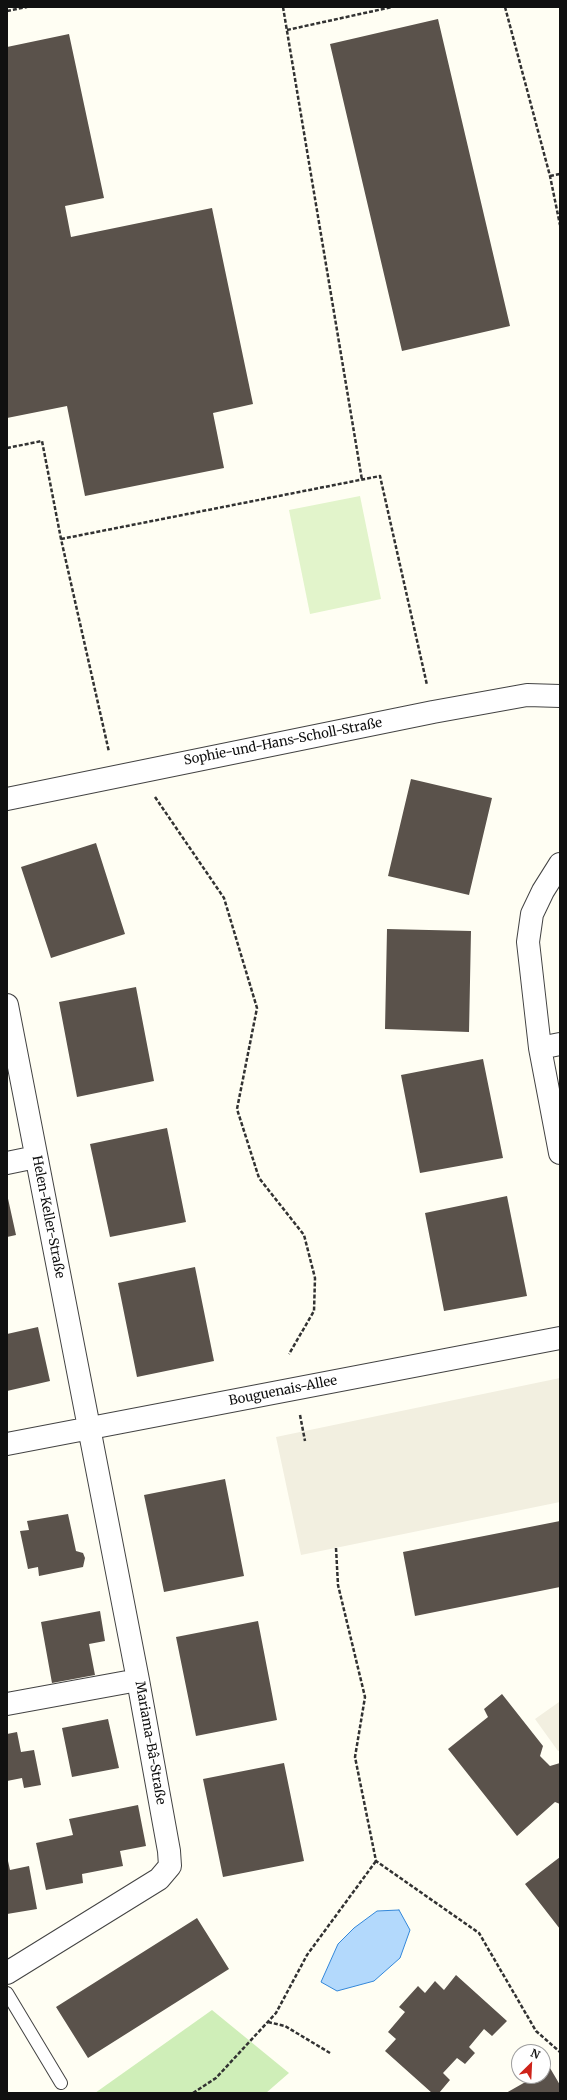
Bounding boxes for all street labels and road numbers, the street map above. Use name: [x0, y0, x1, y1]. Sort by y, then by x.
street label: Sophie-und-Hans-Scholl-Straße: [182, 715, 384, 769]
street label: Helen-Keller-Straße: [28, 1154, 68, 1280]
street label: Bouguenais-Allee: [227, 1373, 339, 1409]
street label: Mariama-Bâ-Straße: [131, 1680, 169, 1806]

